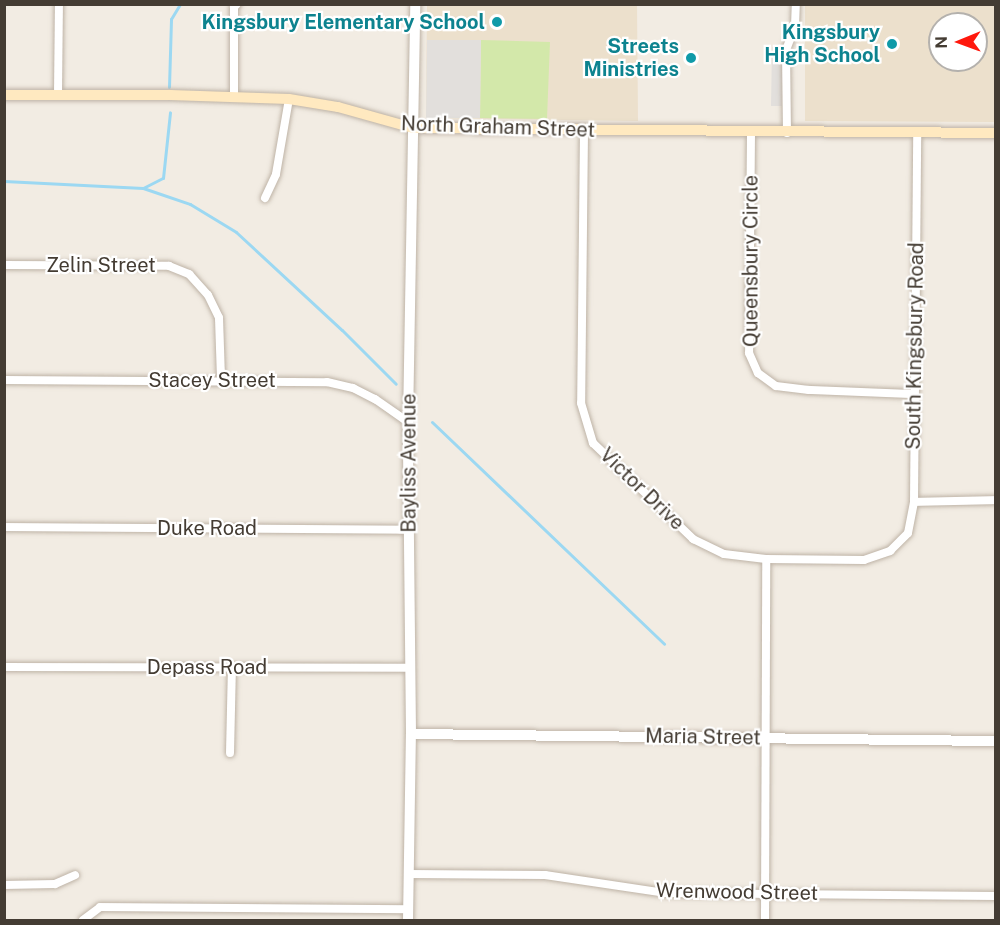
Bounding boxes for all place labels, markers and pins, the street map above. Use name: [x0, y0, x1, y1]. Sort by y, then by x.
place label: Kingsbury Elementary School: [201, 10, 485, 34]
marker: Kingsbury Elementary School: [490, 15, 504, 29]
place label: Kingsbury High School: [764, 20, 880, 67]
place label: Streets Ministries: [584, 34, 679, 81]
marker: Kingsbury High School: [885, 37, 899, 51]
marker: Streets Ministries: [684, 51, 698, 65]

